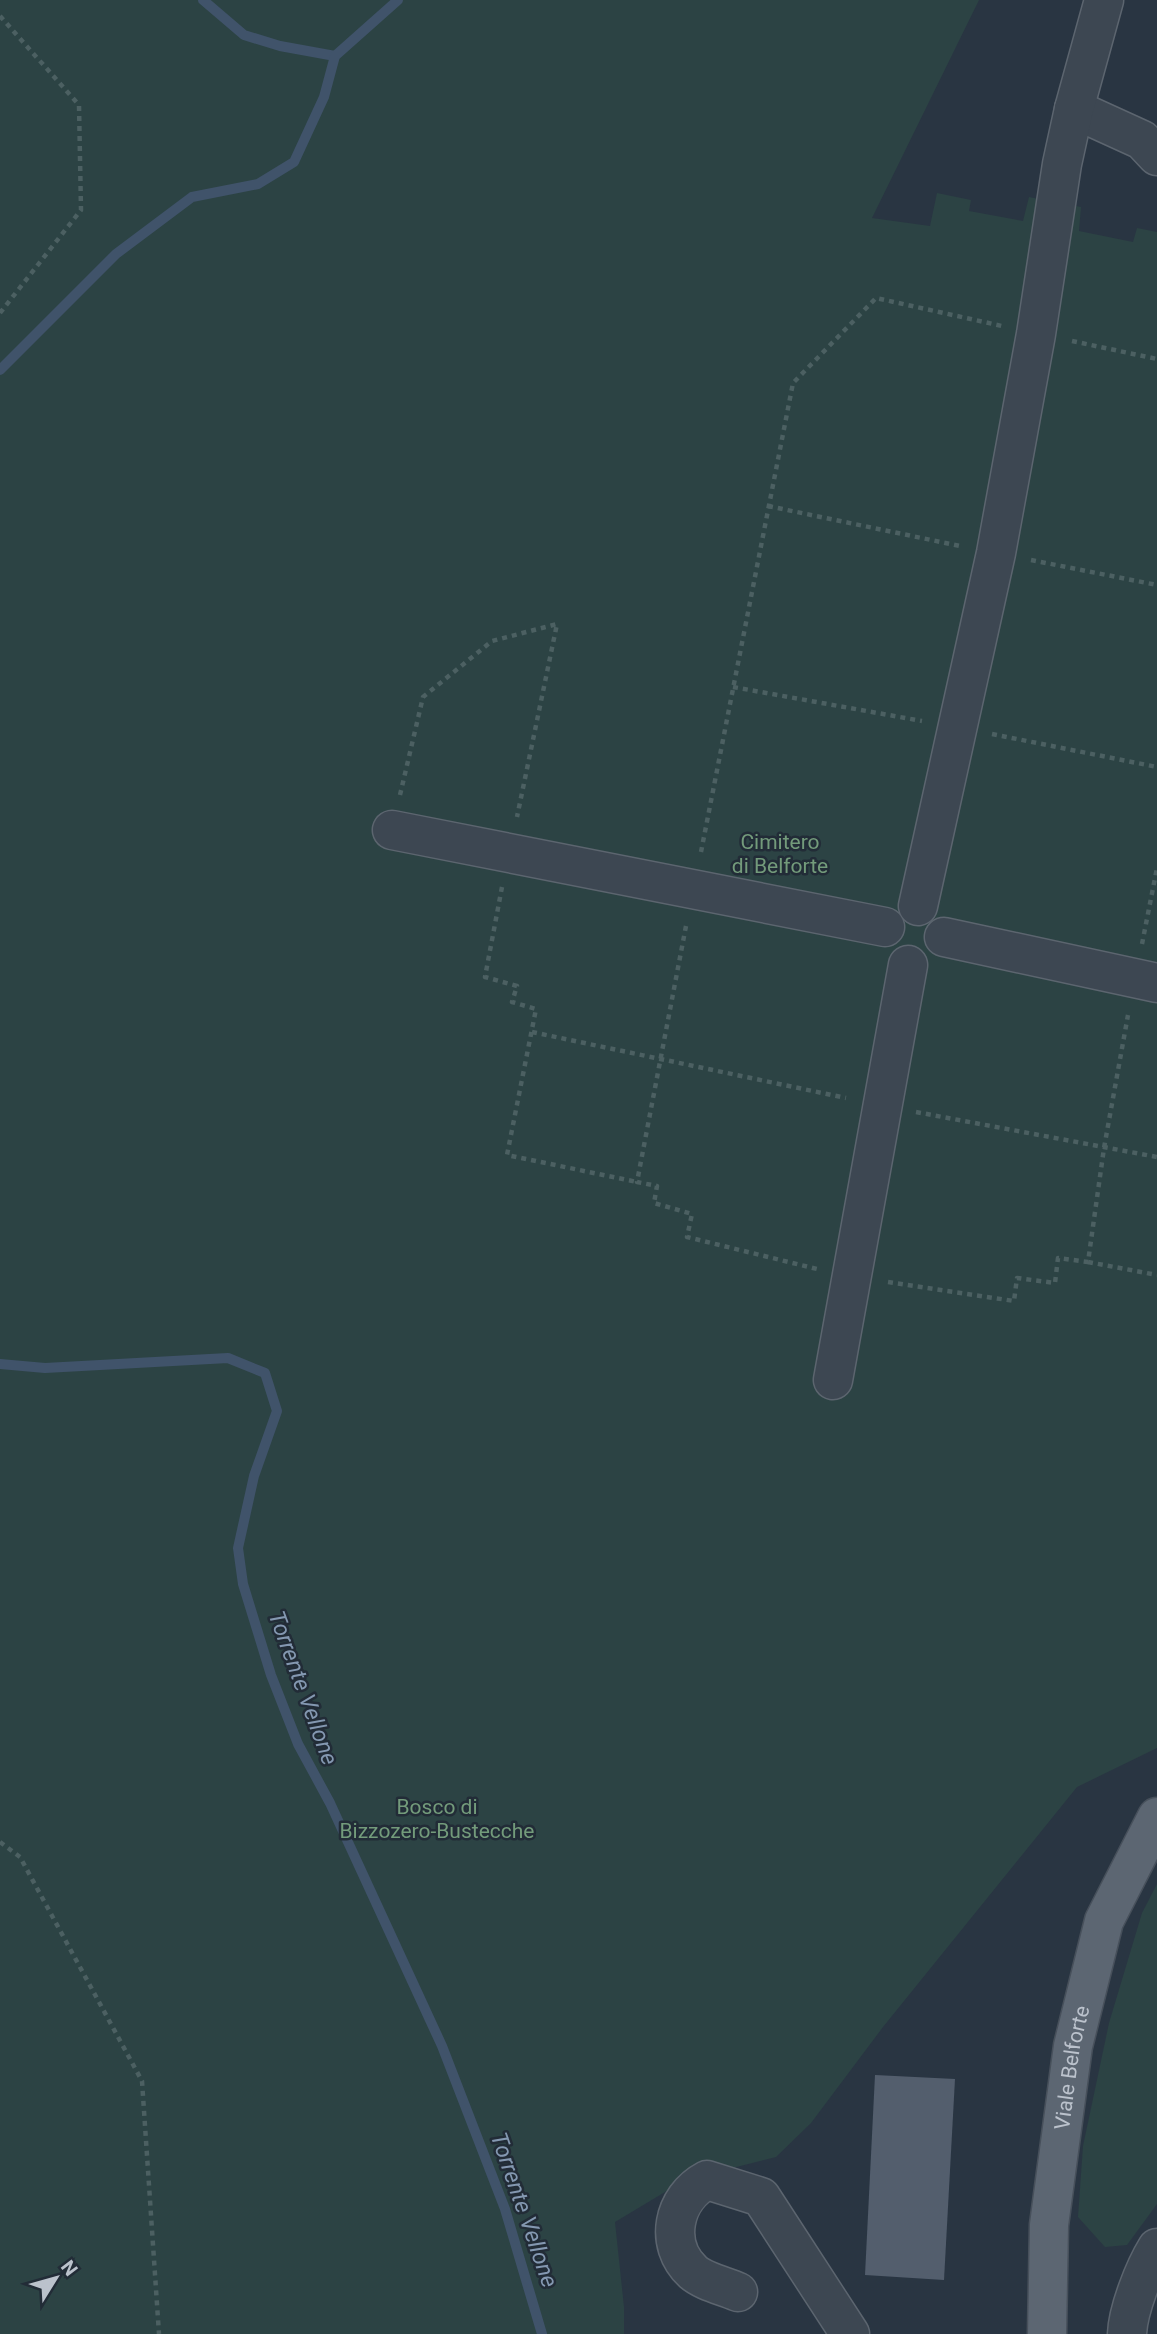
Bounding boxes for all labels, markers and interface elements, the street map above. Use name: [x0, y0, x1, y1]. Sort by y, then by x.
park label: Cimitero di Belforte: [732, 830, 828, 878]
water label: Torrente Vellone: [263, 1607, 343, 1769]
park label: Bosco di Bizzozero-Bustecche: [340, 1795, 534, 1843]
street label: Viale Belforte: [1050, 2003, 1095, 2131]
water label: Torrente Vellone: [485, 2129, 563, 2291]
north arrow: [21, 2243, 91, 2313]
text: N: [56, 2256, 82, 2280]

